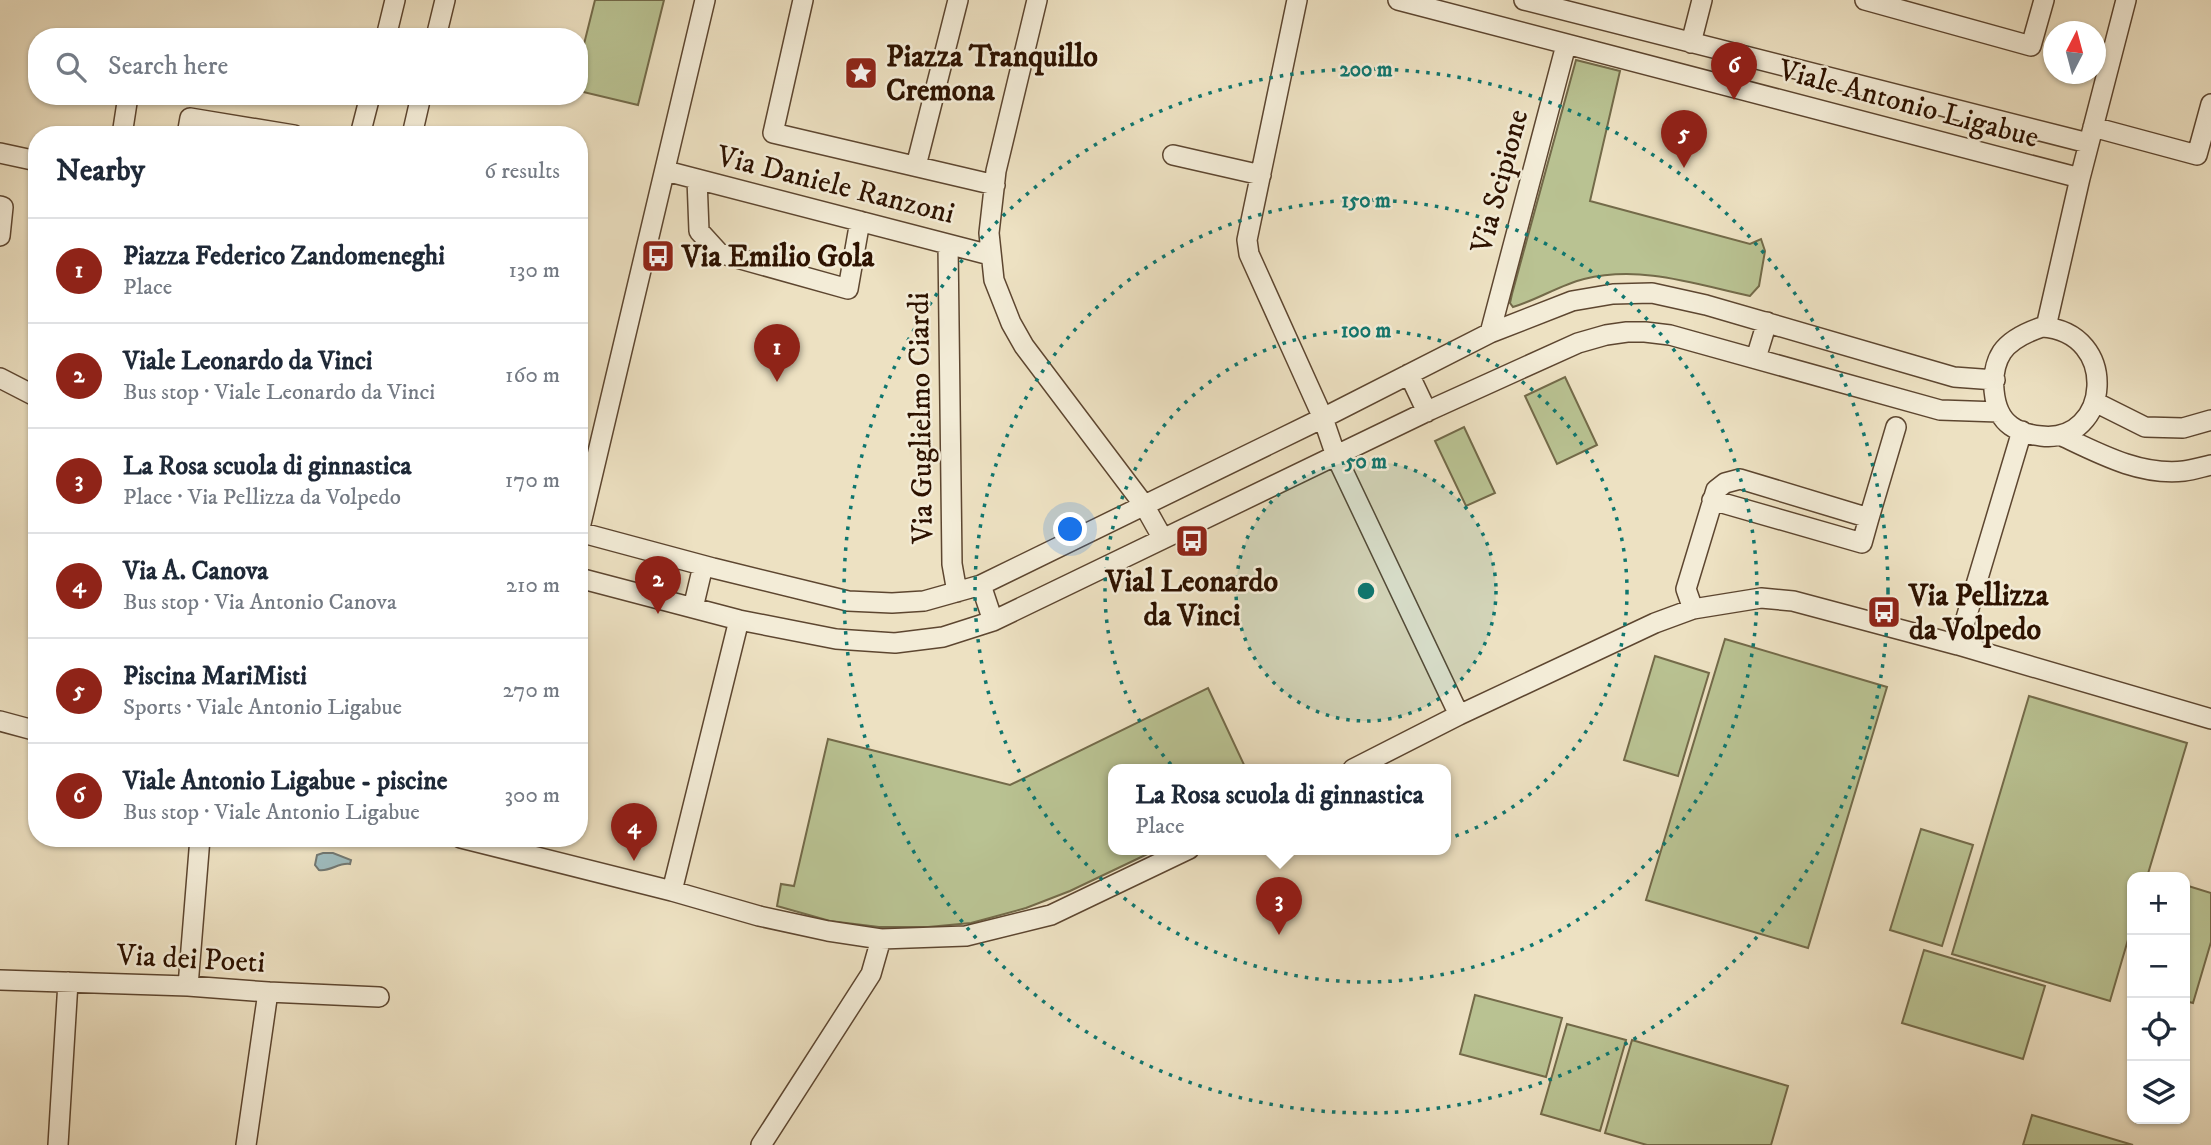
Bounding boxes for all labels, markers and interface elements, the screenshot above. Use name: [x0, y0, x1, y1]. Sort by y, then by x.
north arrow: [2043, 21, 2106, 84]
search box: [28, 28, 588, 105]
place label: Piazza Tranquillo Cremona: [886, 39, 1098, 110]
pin: 6: [1711, 42, 1757, 100]
icon: search: [52, 48, 90, 86]
text: Search here: [108, 50, 228, 83]
street label: Viale Antonio Ligabue: [1773, 52, 2043, 157]
place icon: Piazza Tranquillo Cremona: [842, 54, 880, 92]
text: 200 m: [1339, 57, 1393, 83]
street label: Via Scipione: [1463, 105, 1537, 258]
pin: 5: [1661, 110, 1707, 168]
street label: Via Daniele Ranzoni: [712, 138, 958, 233]
text: Nearby: [56, 153, 145, 190]
text: 6 results: [484, 157, 560, 186]
text: 150 m: [1341, 188, 1391, 214]
bus stop icon: Via Emilio Gola: [639, 237, 677, 275]
place label: Via Emilio Gola: [681, 239, 875, 276]
text: Piazza Federico Zandomeneghi: [123, 240, 445, 273]
text: 1: [75, 256, 83, 285]
text: 130 m: [508, 256, 560, 285]
text: Place: [123, 273, 172, 302]
street label: Via Guglielmo Ciardi: [901, 292, 942, 545]
text: 100 m: [1341, 318, 1391, 344]
pin: 1: [754, 324, 800, 382]
text: Viale Leonardo da Vinci: [123, 345, 373, 378]
text: 2: [73, 361, 85, 390]
text: 160 m: [505, 361, 560, 390]
text: Bus stop · Viale Leonardo da Vinci: [123, 378, 435, 407]
text: 50 m: [1344, 449, 1387, 475]
text: La Rosa scuola di ginnastica: [123, 450, 412, 483]
text: 3: [75, 466, 83, 495]
text: 170 m: [505, 466, 560, 495]
text: Place · Via Pellizza da Volpedo: [123, 483, 401, 512]
your location: [1053, 512, 1087, 546]
bus stop icon: Vial Leonardo da Vinci: [1173, 522, 1211, 560]
text: Via A. Canova: [123, 555, 268, 588]
pin: 2: [635, 556, 681, 614]
place label: Vial Leonardo da Vinci: [1105, 564, 1278, 635]
text: 4: [72, 571, 86, 600]
text: 210 m: [506, 571, 560, 600]
place label: Via Pellizza da Volpedo: [1908, 578, 2050, 649]
centre of rings: [1354, 579, 1378, 603]
text: Bus stop · Via Antonio Canova: [123, 588, 397, 617]
bus stop icon: Via Pellizza da Volpedo: [1865, 593, 1903, 631]
text: Piscina MariMisti: [123, 660, 307, 693]
text: 5: [73, 676, 85, 705]
text: 270 m: [503, 676, 560, 705]
text: Sports · Viale Antonio Ligabue: [123, 693, 402, 722]
popup: [1108, 764, 1451, 855]
text: Viale Antonio Ligabue - piscine: [123, 765, 447, 798]
text: La Rosa scuola di ginnastica: [1135, 779, 1424, 812]
text: 6: [73, 781, 85, 810]
text: 300 m: [504, 781, 560, 810]
text: Bus stop · Viale Antonio Ligabue: [123, 798, 420, 827]
pin: 4: [611, 803, 657, 861]
text: Place: [1135, 812, 1185, 841]
map controls: [2127, 872, 2190, 1124]
button: +: [2127, 872, 2190, 935]
pin: 3: [1256, 877, 1302, 935]
button: −: [2127, 935, 2190, 998]
street label: Via dei Poeti: [115, 937, 266, 982]
button: locate: [2127, 998, 2190, 1061]
button: layers: [2127, 1061, 2190, 1124]

